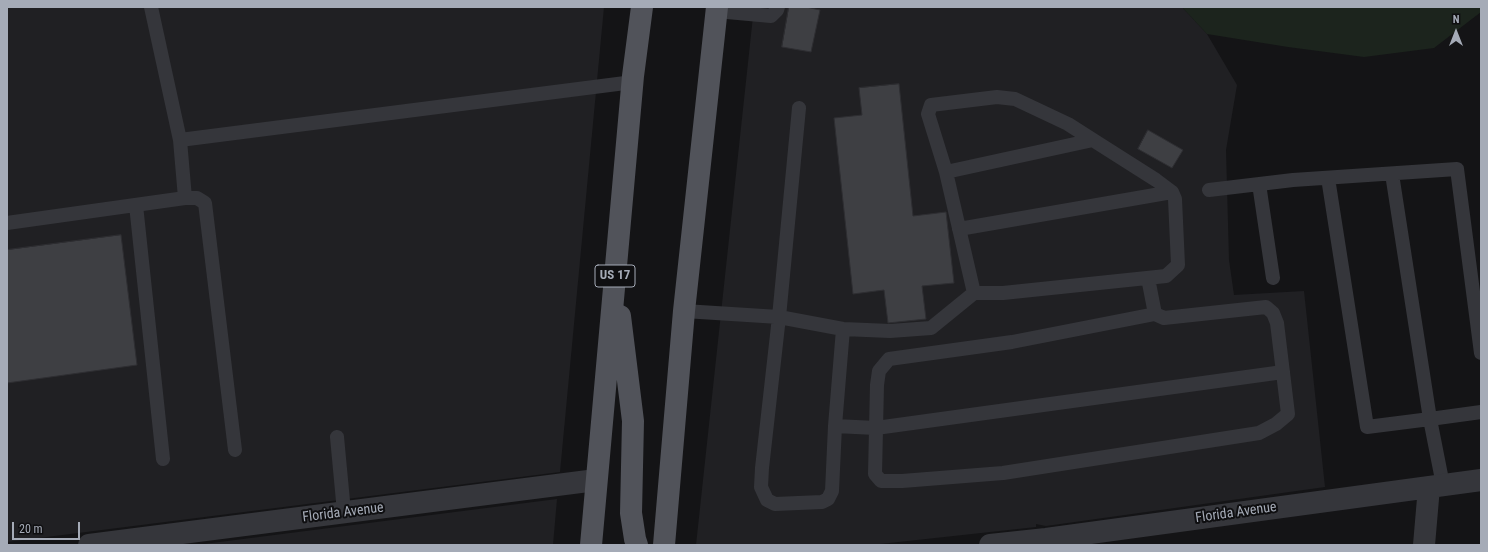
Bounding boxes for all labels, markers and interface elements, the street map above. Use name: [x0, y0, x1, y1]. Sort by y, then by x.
north arrow: [1436, 12, 1476, 52]
text: N: [1453, 13, 1459, 26]
road number: US 17: [595, 265, 635, 287]
street label: Florida Avenue: [1194, 499, 1278, 527]
street label: Florida Avenue: [301, 500, 385, 526]
scale bar: [14, 514, 82, 540]
text: 20 m: [19, 522, 43, 536]

